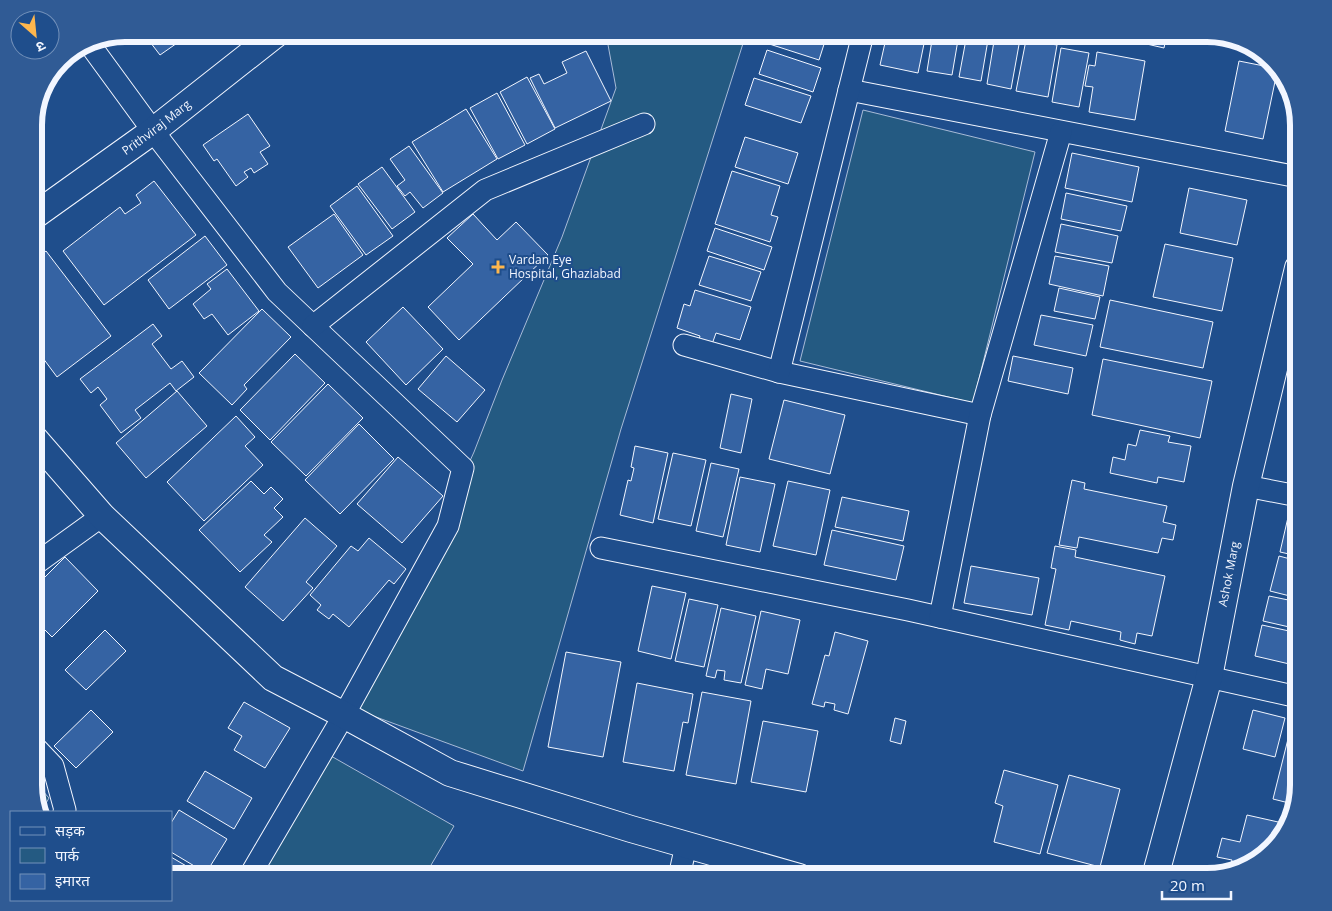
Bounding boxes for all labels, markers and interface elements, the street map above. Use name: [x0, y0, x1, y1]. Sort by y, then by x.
north arrow: [10, 10, 60, 60]
text: उ: [32, 37, 49, 58]
street label: Prithviraj Marg: [118, 95, 194, 159]
place label: Vardan Eye Hospital, Ghaziabad: [509, 251, 621, 282]
marker: Vardan Eye Hospital, Ghaziabad: [491, 260, 505, 274]
street label: Ashok Marg: [1214, 539, 1243, 608]
legend: [10, 811, 172, 901]
text: सड़क: [55, 820, 85, 840]
text: पार्क: [55, 845, 79, 865]
scale bar: [1162, 868, 1231, 900]
text: इमारत: [55, 870, 90, 890]
text: 20 m: [1170, 875, 1205, 895]

